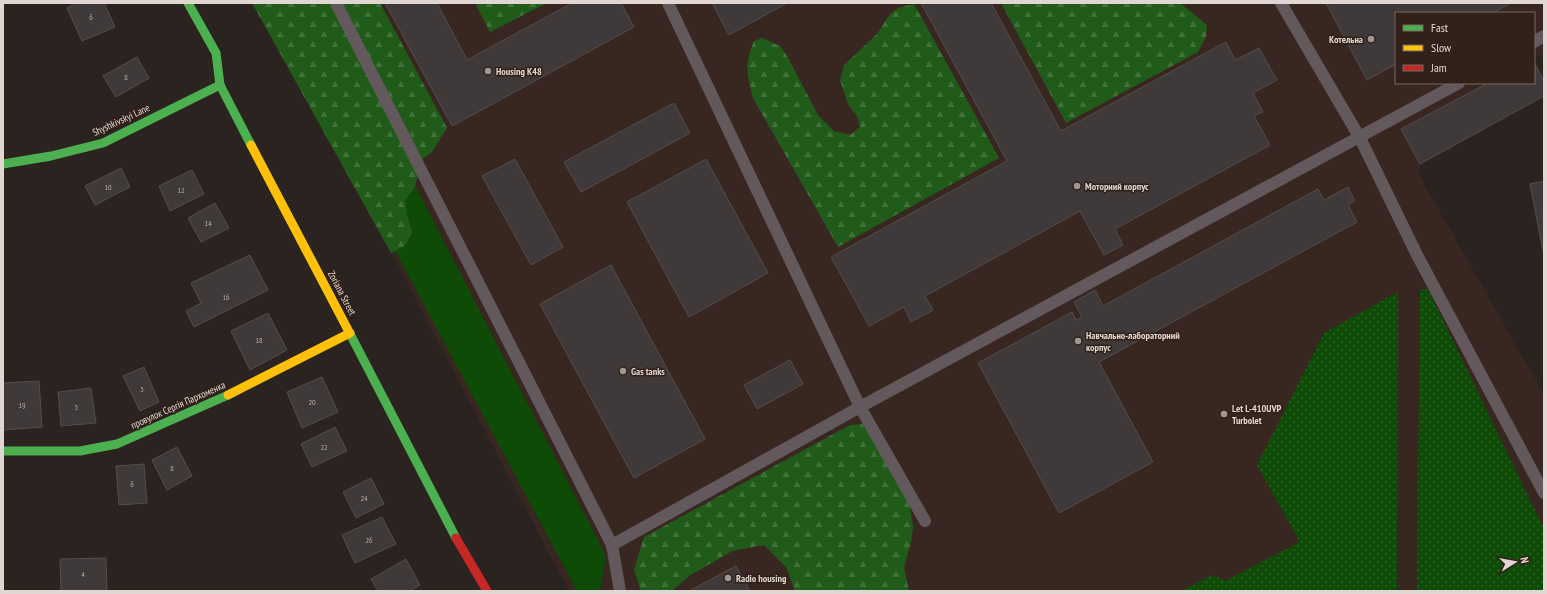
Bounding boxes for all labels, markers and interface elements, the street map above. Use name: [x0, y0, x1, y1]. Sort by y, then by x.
house number: 6: [89, 12, 93, 22]
legend: [1395, 12, 1535, 84]
text: Fast: [1431, 20, 1449, 35]
place label: Котельна: [1329, 33, 1363, 46]
marker: Котельна: [1366, 34, 1376, 44]
text: Slow: [1431, 40, 1452, 55]
text: Jam: [1430, 60, 1447, 75]
place label: Housing K48: [496, 65, 542, 78]
marker: Housing K48: [483, 66, 493, 76]
house number: 8: [124, 72, 128, 82]
street label: Shyshkivskyi Lane: [90, 101, 152, 139]
place label: Моторний корпус: [1085, 180, 1149, 193]
marker: Моторний корпус: [1072, 181, 1082, 191]
house number: 10: [104, 182, 112, 192]
house number: 12: [177, 185, 185, 195]
house number: 14: [204, 218, 212, 228]
street label: Zoriana Street: [325, 269, 359, 318]
house number: 16: [222, 292, 230, 302]
place label: Навчально-лабораторний корпус: [1086, 329, 1180, 354]
house number: 18: [255, 335, 263, 345]
marker: Навчально-лабораторний корпус: [1073, 336, 1083, 346]
place label: Gas tanks: [631, 365, 665, 378]
marker: Gas tanks: [618, 366, 628, 376]
street label: провулок Сергія Пархоменка: [129, 378, 227, 432]
house number: 5: [140, 384, 144, 394]
house number: 20: [308, 397, 316, 407]
house number: 19: [18, 400, 26, 410]
house number: 3: [74, 402, 78, 412]
place label: Let L-410UVP Turbolet: [1232, 402, 1281, 427]
marker: Let L-410UVP Turbolet: [1219, 409, 1229, 419]
house number: 22: [320, 442, 328, 452]
house number: 8: [170, 463, 174, 473]
house number: 6: [130, 479, 134, 489]
house number: 24: [360, 493, 368, 503]
house number: 26: [365, 535, 373, 545]
north arrow: [1495, 542, 1535, 582]
text: N: [1517, 556, 1532, 564]
house number: 4: [81, 569, 85, 579]
place label: Radio housing: [736, 572, 787, 585]
marker: Radio housing: [723, 573, 733, 583]

